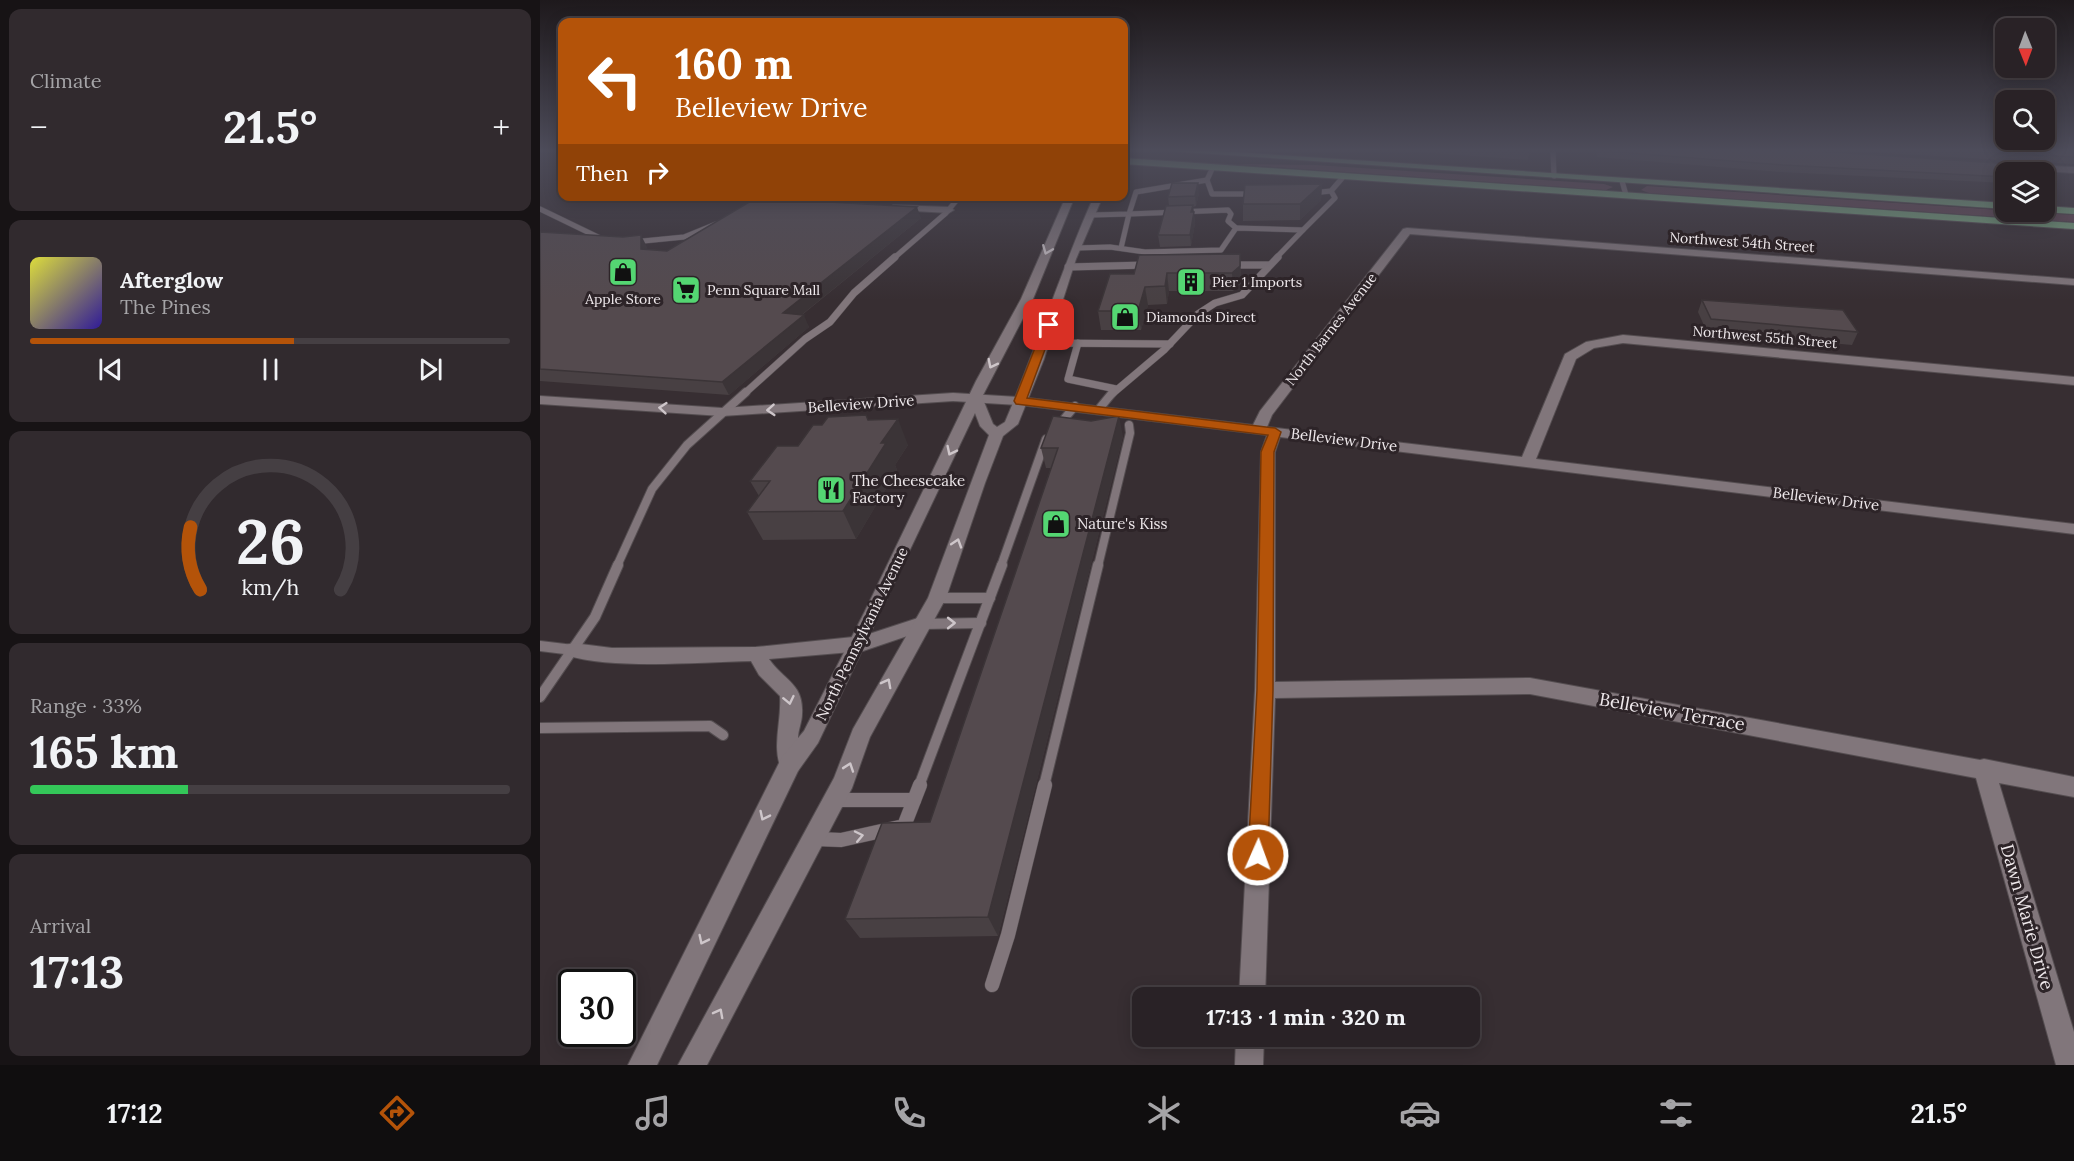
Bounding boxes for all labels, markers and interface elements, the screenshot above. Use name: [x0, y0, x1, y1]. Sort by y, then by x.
north arrow: [1995, 18, 2055, 78]
map controls: [1995, 18, 2055, 222]
text: 160 m: [675, 37, 793, 91]
icon: left: [576, 42, 654, 120]
text: Climate: [30, 68, 102, 93]
text: Belleview Drive: [675, 90, 868, 124]
button: search: [1995, 90, 2055, 150]
text: 21.5°: [223, 98, 317, 155]
text: −: [30, 106, 48, 148]
text: +: [492, 106, 510, 148]
icon: right: [641, 156, 674, 189]
text: Then: [576, 159, 629, 187]
button: layers: [1995, 162, 2055, 222]
street label: Northwest 54th Street: [1669, 228, 1816, 256]
one-way arrow: [1042, 244, 1054, 255]
shop icon: Apple Store: [607, 256, 639, 288]
text: Afterglow: [120, 266, 223, 294]
building icon: Pier 1 Imports: [1175, 266, 1207, 298]
street label: North Barnes Avenue: [1281, 269, 1381, 389]
place label: Pier 1 Imports: [1212, 273, 1302, 291]
supermarket icon: Penn Square Mall: [670, 274, 702, 306]
place label: Penn Square Mall: [707, 281, 820, 299]
place label: Apple Store: [584, 290, 661, 308]
text: The Pines: [120, 294, 211, 319]
pin: [1023, 299, 1074, 350]
shop icon: Diamonds Direct: [1109, 301, 1141, 333]
icon: arrive: [1032, 308, 1065, 341]
place label: Diamonds Direct: [1146, 308, 1257, 326]
street label: Northwest 55th Street: [1692, 322, 1839, 352]
icon: previous: [94, 353, 127, 386]
icon: pause: [254, 353, 287, 386]
icon: next: [414, 353, 447, 386]
one-way arrow: [988, 358, 999, 368]
street label: Belleview Drive: [807, 390, 915, 417]
one-way arrow: [659, 402, 668, 415]
one-way arrow: [767, 403, 776, 416]
street label: Belleview Drive: [1290, 424, 1398, 455]
one-way arrow: [947, 445, 959, 456]
place label: The Cheesecake Factory: [852, 471, 965, 507]
restaurant icon: The Cheesecake Factory: [815, 474, 847, 506]
street label: Belleview Drive: [1772, 483, 1880, 514]
text: 26: [235, 501, 305, 581]
shop icon: Nature's Kiss: [1040, 508, 1072, 540]
place label: Nature's Kiss: [1077, 514, 1168, 533]
one-way arrow: [950, 538, 962, 549]
street label: North Pennsylvania Avenue: [811, 544, 912, 724]
text: km/h: [241, 573, 299, 601]
one-way arrow: [946, 617, 955, 629]
one-way arrow: [880, 679, 891, 689]
street label: Belleview Terrace: [1597, 687, 1747, 736]
text: Range · 33%: [30, 693, 142, 718]
one-way arrow: [782, 695, 795, 705]
text: 165 km: [30, 723, 178, 780]
one-way arrow: [841, 762, 854, 773]
one-way arrow: [760, 810, 771, 821]
position arrow: [1226, 823, 1290, 887]
one-way arrow: [854, 830, 864, 843]
street label: Dawn Marie Drive: [1996, 841, 2059, 993]
text: Arrival: [30, 913, 91, 938]
one-way arrow: [699, 933, 711, 944]
text: 17:13: [30, 943, 124, 1000]
speed limit sign: 30: [558, 969, 636, 1047]
text: 17:13 · 1 min · 320 m: [1206, 1003, 1406, 1031]
one-way arrow: [712, 1009, 723, 1020]
icon: directions: [376, 1092, 418, 1134]
icon: music: [632, 1092, 674, 1134]
icon: phone: [888, 1092, 930, 1134]
icon: climate: [1143, 1092, 1185, 1134]
icon: car: [1399, 1092, 1441, 1134]
icon: filters: [1655, 1092, 1697, 1134]
text: 17:12: [107, 1096, 163, 1130]
text: 21.5°: [1911, 1096, 1967, 1130]

